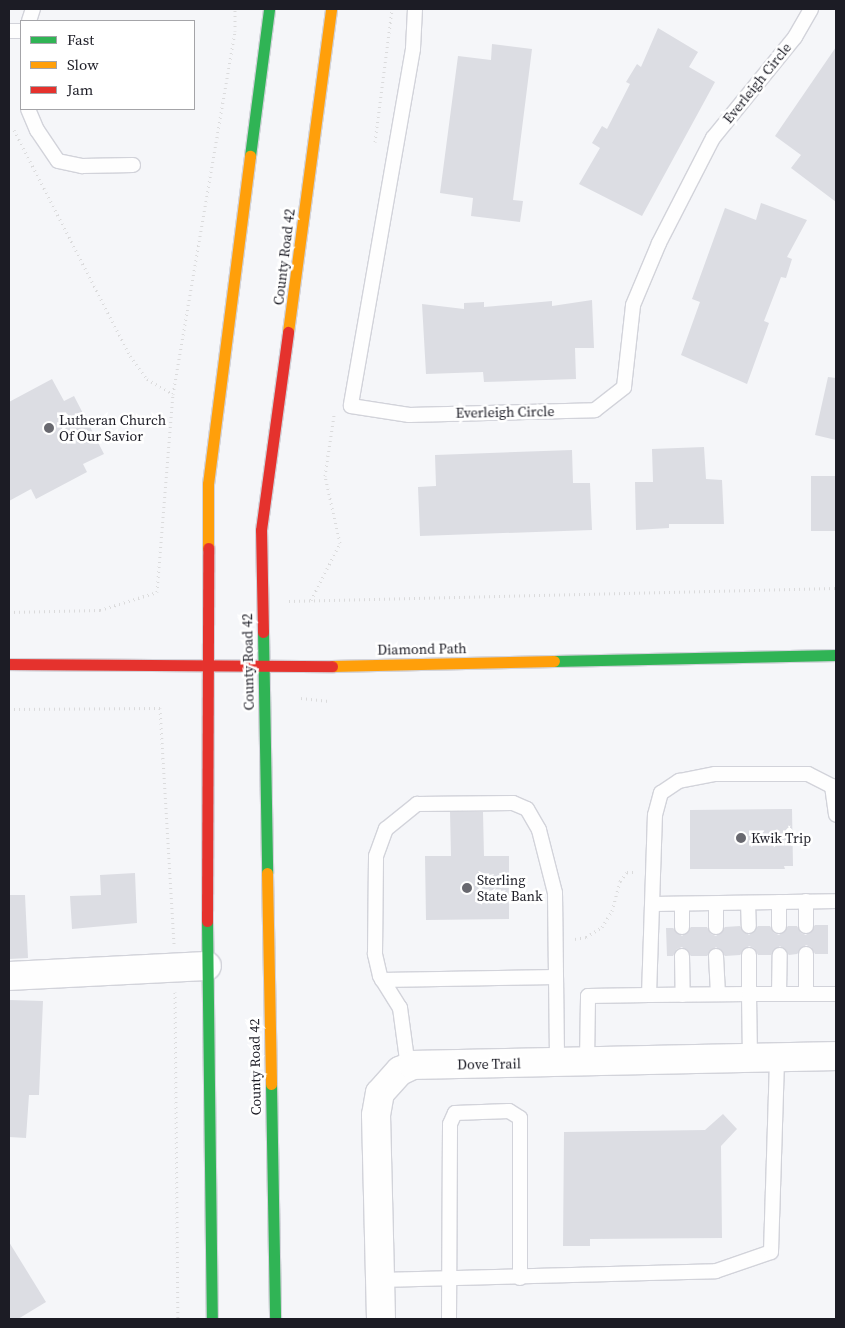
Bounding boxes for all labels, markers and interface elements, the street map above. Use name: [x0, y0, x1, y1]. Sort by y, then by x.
legend: [20, 20, 195, 110]
text: Fast: [67, 29, 94, 50]
street label: Everleigh Circle: [719, 39, 795, 127]
text: Slow: [67, 54, 99, 75]
text: Jam: [67, 79, 93, 100]
street label: County Road 42: [270, 208, 298, 306]
street label: Everleigh Circle: [455, 403, 555, 421]
place label: Lutheran Church Of Our Savior: [59, 412, 166, 444]
marker: Lutheran Church Of Our Savior: [43, 422, 55, 434]
street label: County Road 42: [239, 613, 257, 711]
street label: Diamond Path: [377, 640, 467, 658]
place label: Kwik Trip: [751, 830, 811, 846]
marker: Kwik Trip: [735, 832, 747, 844]
place label: Sterling State Bank: [477, 872, 543, 904]
marker: Sterling State Bank: [461, 882, 473, 894]
street label: County Road 42: [246, 1018, 264, 1116]
street label: Dove Trail: [457, 1055, 521, 1073]

